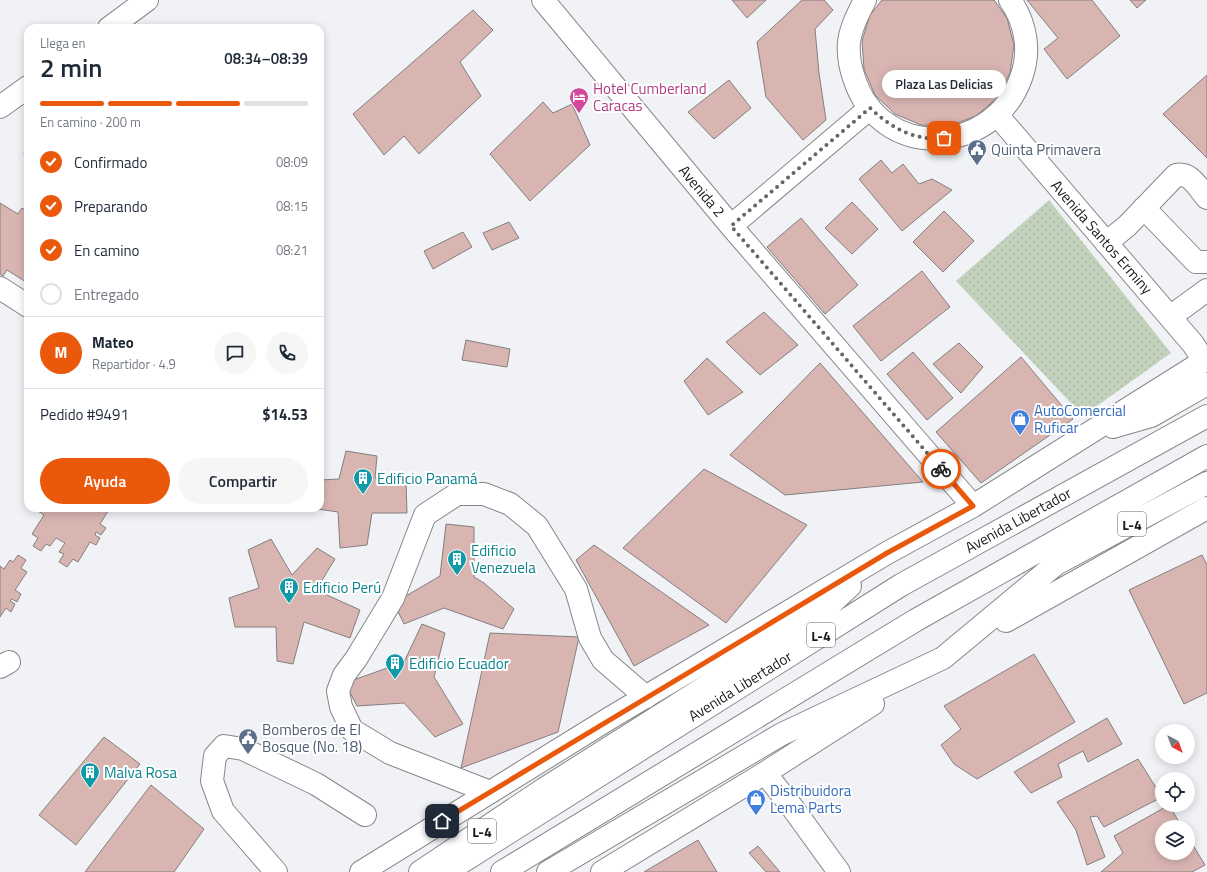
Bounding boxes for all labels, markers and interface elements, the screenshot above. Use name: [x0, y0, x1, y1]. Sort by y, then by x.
text: Llega en: [40, 33, 85, 53]
text: 08:34–08:39: [224, 47, 308, 70]
text: 2 min: [40, 48, 103, 87]
callout: Plaza Las Delicias: [882, 70, 1006, 98]
text: Plaza Las Delicias: [895, 74, 993, 94]
place label: Hotel Cumberland Caracas: [593, 77, 707, 117]
hotel icon: Hotel Cumberland Caracas: [568, 86, 590, 114]
text: En camino · 200 m: [40, 112, 141, 132]
pin: [927, 121, 961, 155]
icon: bag: [933, 127, 955, 149]
public building icon: Quinta Primavera: [966, 138, 988, 166]
place label: Quinta Primavera: [991, 138, 1101, 161]
icon: check: [40, 151, 62, 173]
text: Confirmado: [74, 151, 147, 174]
text: 08:09: [276, 152, 308, 172]
street label: Avenida 2: [673, 160, 731, 222]
street label: Avenida Santos Erminy: [1046, 175, 1158, 299]
icon: check: [40, 195, 62, 217]
text: Preparando: [74, 195, 148, 218]
text: 08:15: [276, 196, 308, 216]
icon: check: [40, 239, 62, 261]
text: En camino: [74, 239, 140, 262]
text: 08:21: [276, 240, 308, 260]
text: Entregado: [74, 283, 139, 306]
text: Mateo: [92, 331, 134, 354]
button: chat: [214, 332, 256, 374]
button: phone: [266, 332, 308, 374]
text: M: [55, 341, 67, 364]
text: Repartidor · 4.9: [92, 354, 176, 374]
place label: AutoComercial Ruficar: [1034, 399, 1126, 439]
text: Pedido #9491: [40, 403, 129, 426]
text: $14.53: [262, 403, 308, 426]
shop icon: AutoComercial Ruficar: [1009, 408, 1031, 436]
courier: [921, 449, 961, 489]
button: Ayuda: [40, 458, 170, 504]
button: Compartir: [178, 458, 308, 504]
icon: bike: [930, 458, 952, 480]
building icon: Edificio Panamá: [352, 467, 374, 495]
place label: Edificio Panamá: [377, 467, 478, 490]
street label: Avenida Libertador: [961, 481, 1075, 559]
road number: L-4: [1118, 512, 1146, 536]
place label: Edificio Venezuela: [471, 539, 536, 579]
building icon: Edificio Venezuela: [446, 548, 468, 576]
building icon: Edificio Perú: [278, 576, 300, 604]
place label: Edificio Perú: [303, 576, 381, 599]
road number: L-4: [807, 623, 835, 647]
street label: Avenida Libertador: [684, 645, 796, 727]
building icon: Edificio Ecuador: [384, 652, 406, 680]
place label: Edificio Ecuador: [409, 652, 509, 675]
place label: Bomberos de El Bosque (No. 18): [262, 718, 362, 758]
north arrow: [1155, 724, 1195, 764]
map controls: [1155, 724, 1195, 860]
public building icon: Bomberos de El Bosque (No. 18): [237, 727, 259, 755]
building icon: Malva Rosa: [79, 761, 101, 789]
place label: Malva Rosa: [104, 761, 177, 784]
button: locate: [1155, 772, 1195, 812]
place label: Distribuidora Lema Parts: [770, 779, 852, 819]
shop icon: Distribuidora Lema Parts: [745, 788, 767, 816]
pin: [425, 804, 459, 838]
icon: home: [431, 810, 453, 832]
road number: L-4: [468, 819, 496, 843]
button: layers: [1155, 820, 1195, 860]

